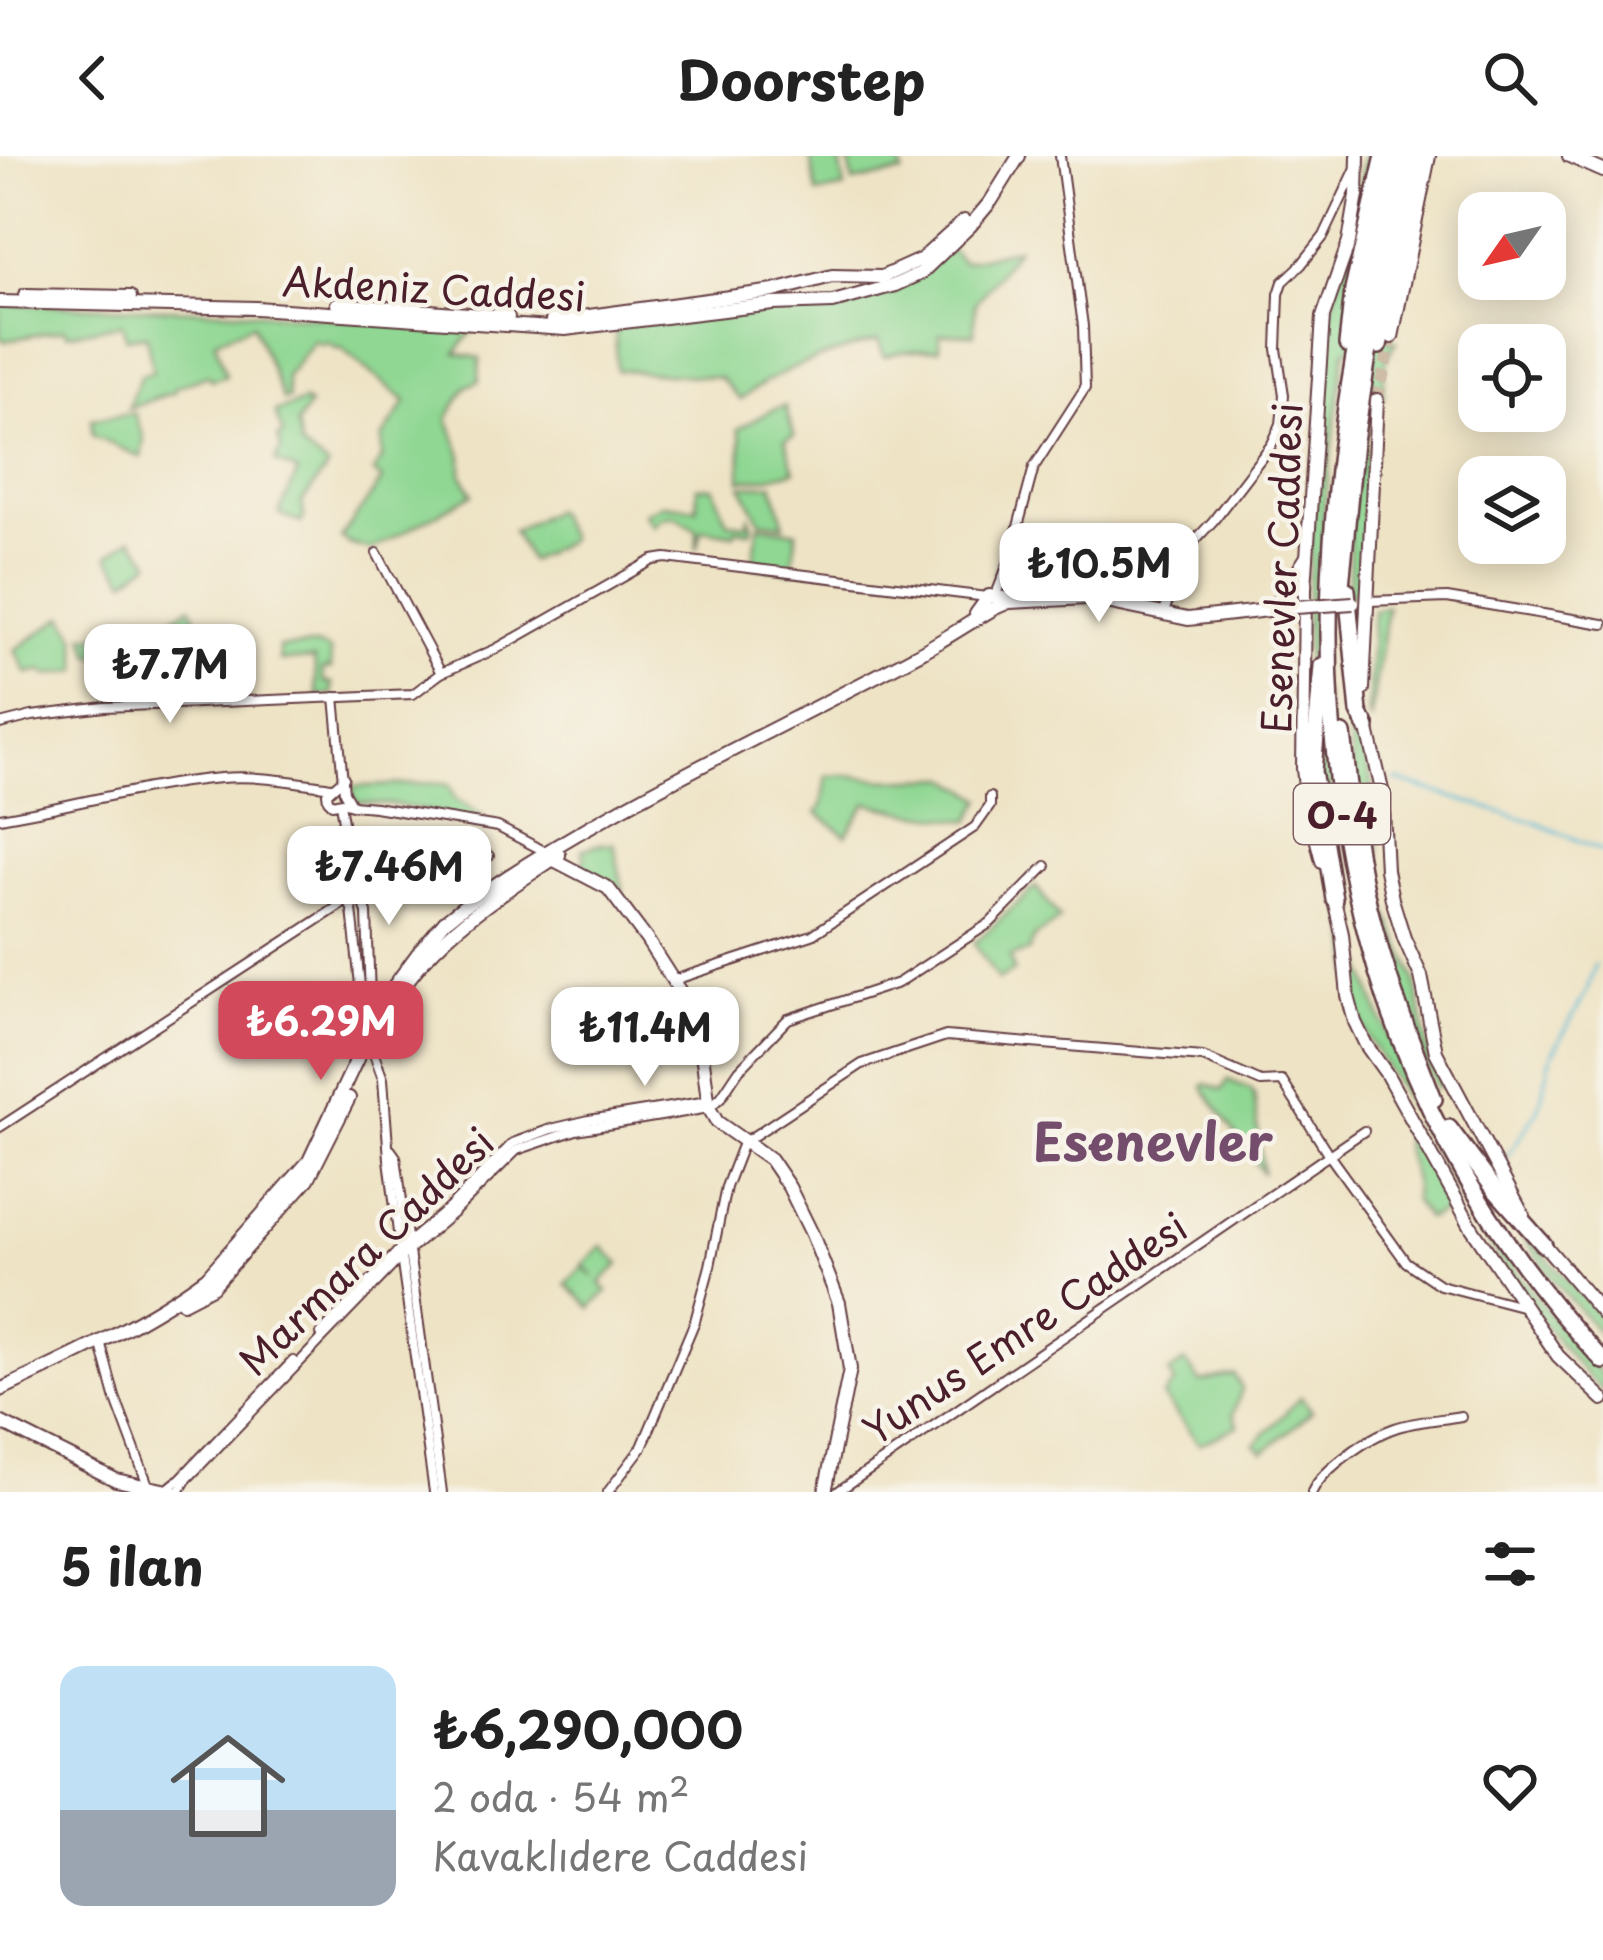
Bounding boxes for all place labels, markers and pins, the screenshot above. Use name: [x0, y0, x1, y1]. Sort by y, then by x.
pin: ₺10.5M: [1001, 523, 1197, 625]
pin: ₺7.7M: [86, 624, 254, 726]
pin: ₺7.46M: [291, 826, 487, 928]
pin: ₺6.29M: [223, 981, 419, 1083]
pin: ₺11.4M: [547, 987, 743, 1089]

